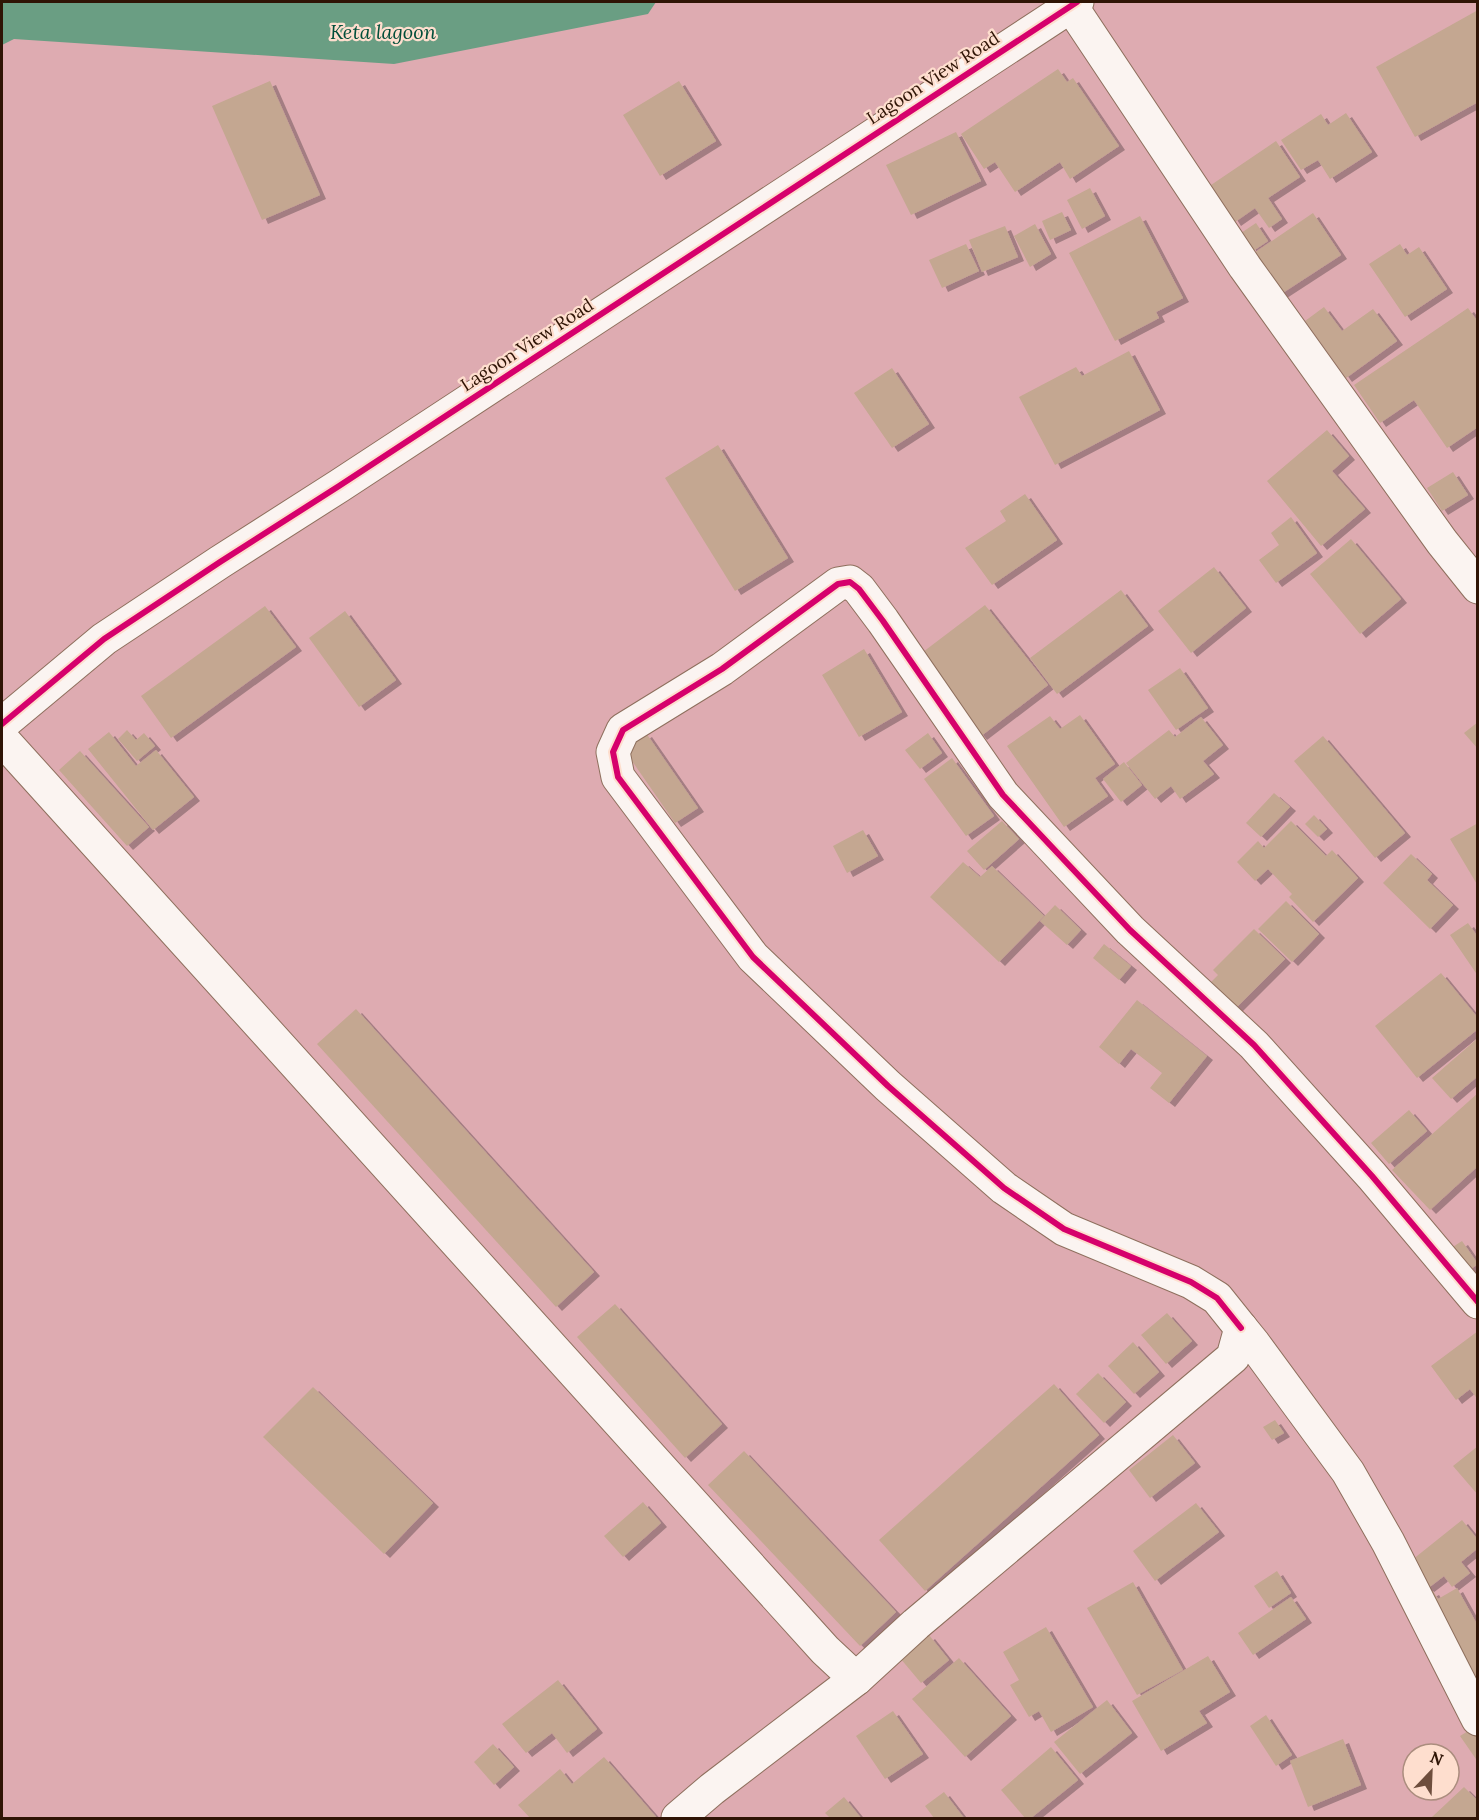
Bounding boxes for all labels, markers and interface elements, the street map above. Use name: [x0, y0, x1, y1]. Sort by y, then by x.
water label: Keta lagoon: [330, 19, 437, 44]
street label: Lagoon View Road: [862, 26, 1004, 129]
street label: Lagoon View Road: [456, 293, 598, 396]
north arrow: [1401, 1742, 1461, 1802]
text: N: [1427, 1747, 1446, 1770]

